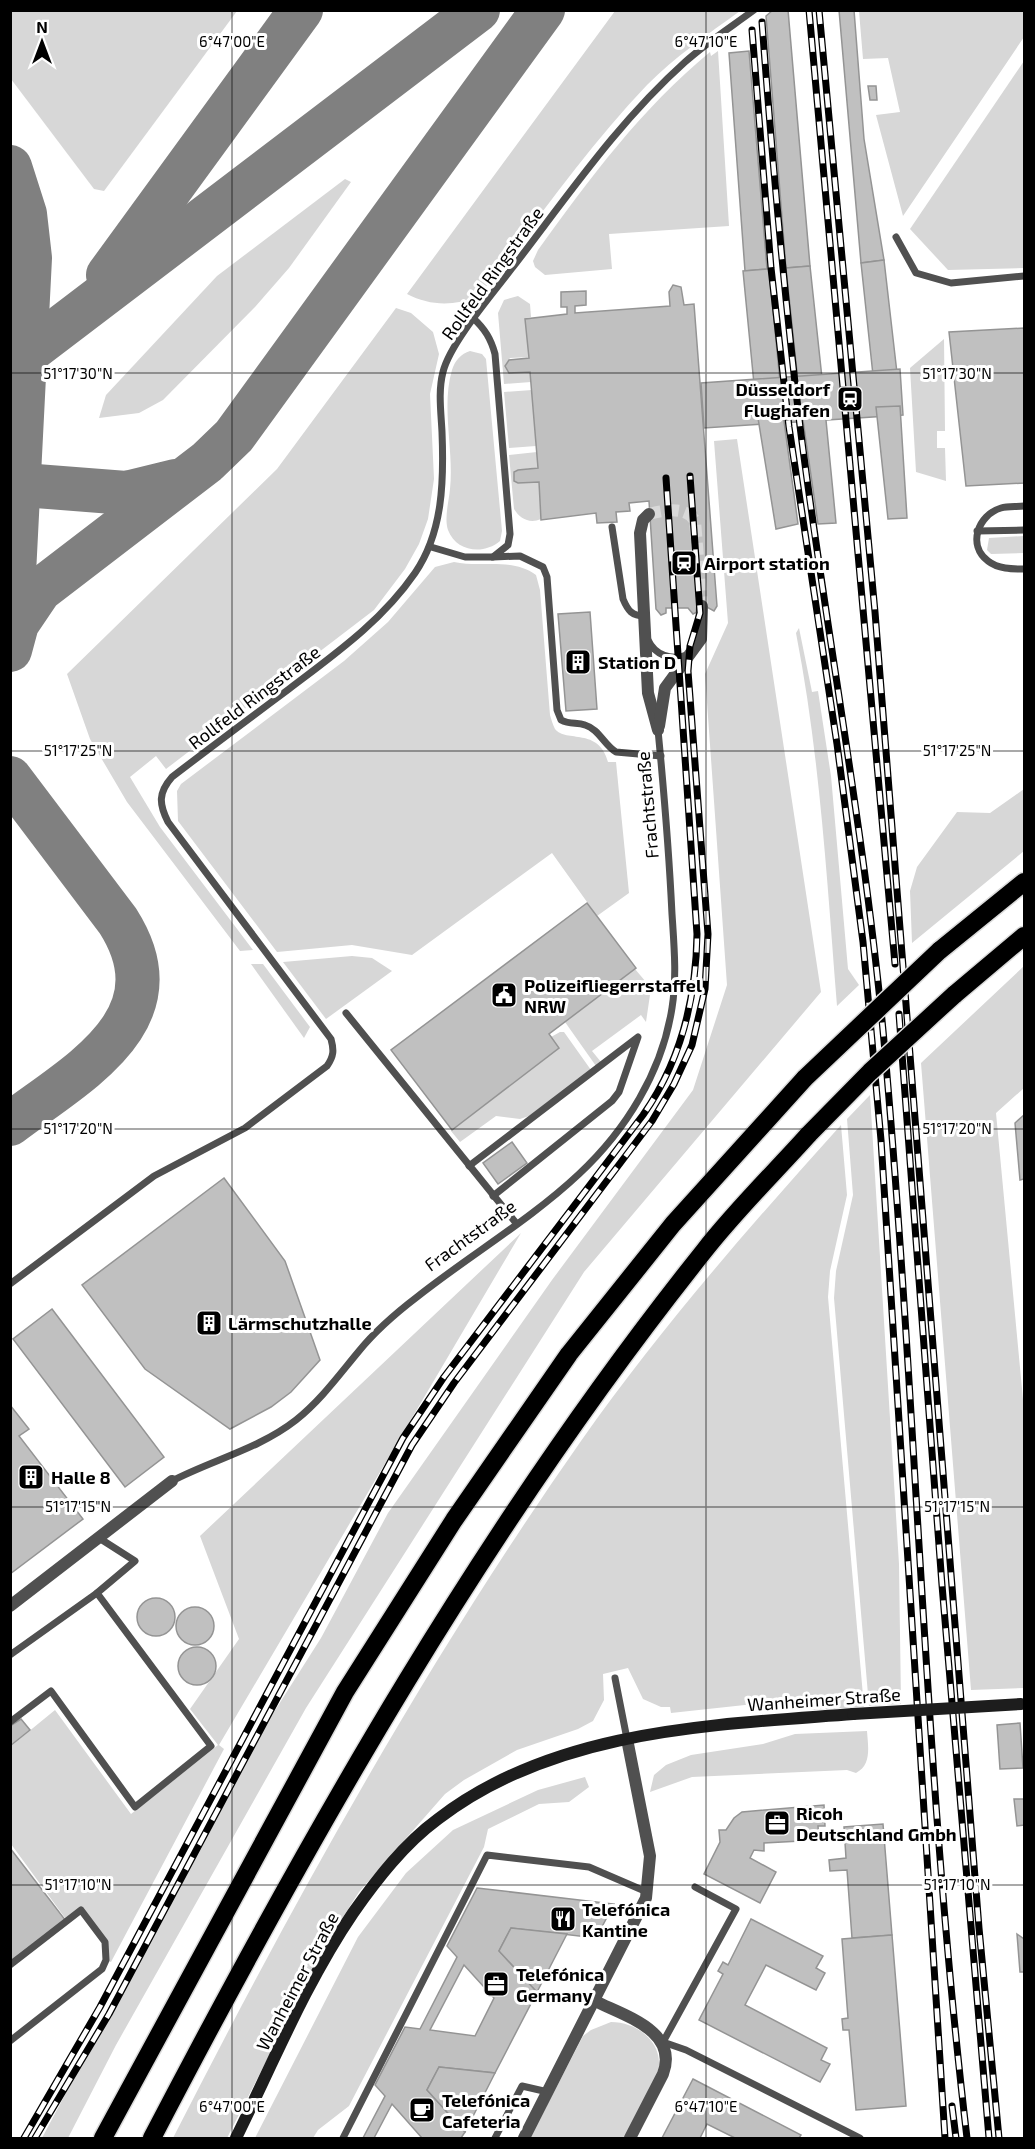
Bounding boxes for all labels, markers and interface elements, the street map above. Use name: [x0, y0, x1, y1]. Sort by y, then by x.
north arrow: [12, 12, 72, 72]
text: N: [36, 17, 48, 36]
text: 6°47'00"E: [199, 32, 265, 50]
text: 6°47'10"E: [675, 32, 737, 50]
street label: Rollfeld Ringstraße: [436, 202, 548, 344]
text: 51°17'30"N: [43, 364, 113, 382]
text: 51°17'30"N: [922, 364, 992, 382]
place label: Düsseldorf Flughafen: [736, 378, 831, 421]
station icon: Düsseldorf Flughafen: [835, 384, 865, 414]
station icon: Airport station: [669, 548, 699, 578]
place label: Airport station: [704, 552, 830, 574]
street label: Rollfeld Ringstraße: [184, 640, 324, 754]
building icon: Station D: [563, 647, 593, 677]
place label: Station D: [598, 651, 676, 673]
text: 51°17'25"N: [44, 741, 112, 759]
text: 51°17'25"N: [923, 741, 991, 759]
street label: Frachtstraße: [631, 750, 663, 860]
place label: Polizeifliegerrstaffel NRW: [524, 974, 702, 1017]
public building icon: Polizeifliegerrstaffel NRW: [489, 980, 519, 1010]
text: 51°17'20"N: [43, 1119, 113, 1137]
text: 51°17'20"N: [922, 1119, 992, 1137]
street label: Frachtstraße: [420, 1194, 520, 1276]
building icon: Lärmschutzhalle: [194, 1308, 224, 1338]
place label: Lärmschutzhalle: [228, 1312, 372, 1334]
building icon: Halle 8: [16, 1462, 46, 1492]
place label: Halle 8: [51, 1466, 111, 1488]
text: 51°17'15"N: [45, 1497, 111, 1515]
text: 51°17'15"N: [924, 1497, 990, 1515]
street label: Wanheimer Straße: [747, 1683, 901, 1715]
place label: Ricoh Deutschland Gmbh: [796, 1802, 957, 1845]
office icon: Ricoh Deutschland Gmbh: [762, 1808, 792, 1838]
text: 51°17'10"N: [44, 1875, 112, 1893]
text: 51°17'10"N: [923, 1875, 991, 1893]
place label: Telefónica Kantine: [582, 1898, 670, 1941]
restaurant icon: Telefónica Kantine: [548, 1904, 578, 1934]
street label: Wanheimer Straße: [251, 1908, 343, 2054]
place label: Telefónica Germany: [516, 1963, 604, 2006]
office icon: Telefónica Germany: [481, 1969, 511, 1999]
place label: Telefónica Cafeteria: [442, 2089, 530, 2132]
cafe icon: Telefónica Cafeteria: [407, 2095, 437, 2125]
text: 6°47'00"E: [199, 2097, 265, 2115]
text: 6°47'10"E: [675, 2097, 737, 2115]

